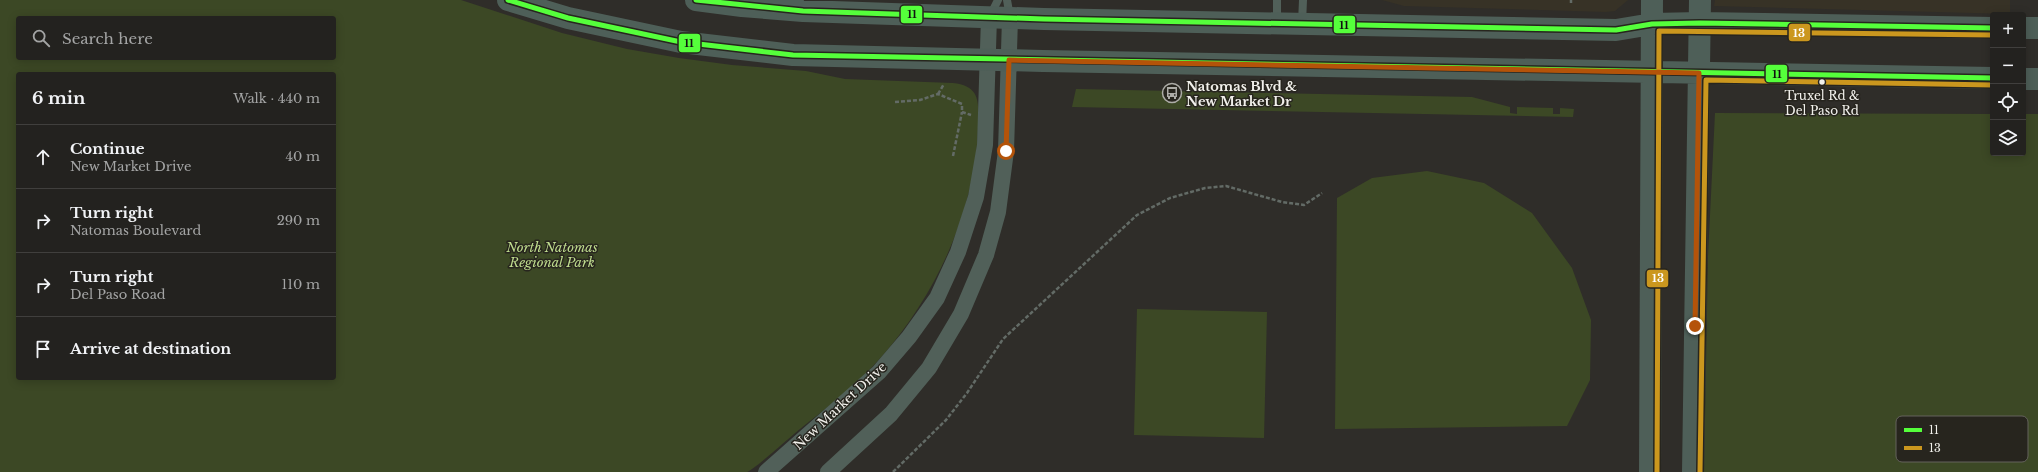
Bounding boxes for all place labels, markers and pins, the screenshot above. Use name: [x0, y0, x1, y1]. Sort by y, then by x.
marker: Truxel Rd & Del Paso Rd: [1817, 77, 1827, 87]
place label: Natomas Blvd & New Market Dr: [1186, 78, 1297, 110]
bus stop icon: Natomas Blvd & New Market Dr: [1161, 82, 1183, 104]
place label: Truxel Rd & Del Paso Rd: [1784, 88, 1860, 118]

